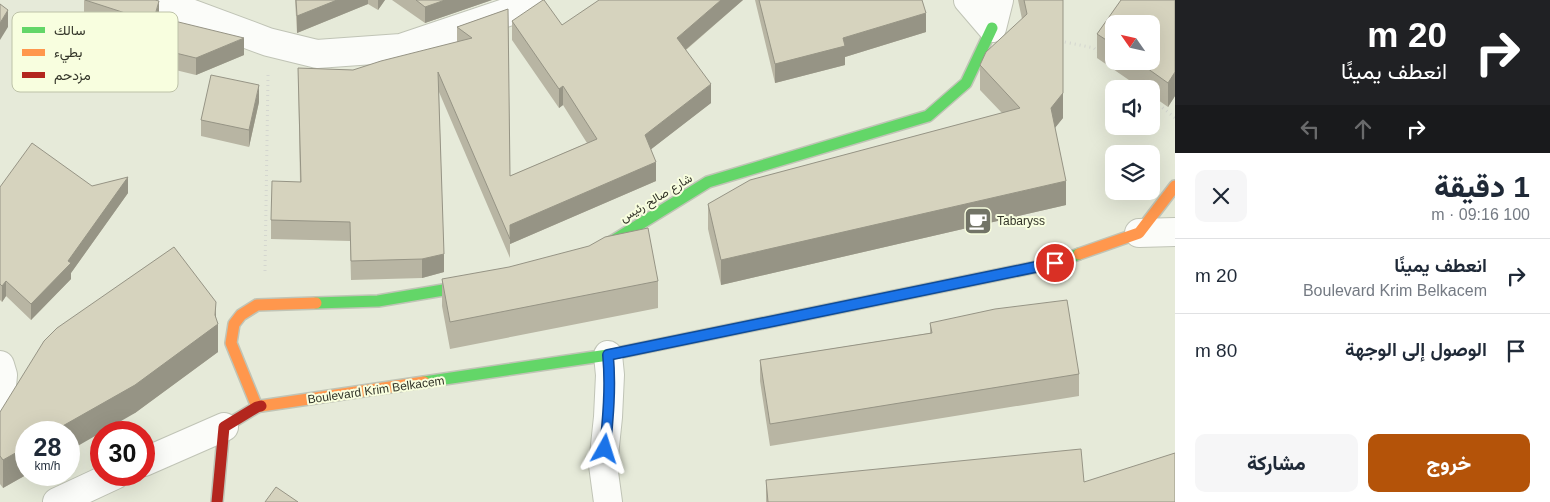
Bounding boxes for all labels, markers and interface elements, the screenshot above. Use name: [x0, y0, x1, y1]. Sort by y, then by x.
legend: [12, 12, 178, 92]
north arrow: [1105, 15, 1160, 70]
map controls: [1105, 15, 1160, 200]
text: 20 m: [1367, 15, 1447, 54]
icon: right: [1465, 20, 1530, 85]
text: سالك: [54, 22, 85, 38]
text: بطيء: [54, 44, 82, 64]
text: انعطف يمينًا: [1341, 59, 1447, 84]
text: مزدحم: [54, 67, 91, 84]
button: sound: [1105, 80, 1160, 135]
icon: left: [1296, 115, 1324, 143]
icon: ahead: [1349, 115, 1377, 143]
icon: right: [1402, 115, 1430, 143]
button: layers: [1105, 145, 1160, 200]
button: close: [1195, 170, 1247, 222]
text: 1 دقيقة: [1434, 170, 1530, 203]
street label: شارع صالح رئيس: [617, 171, 696, 227]
cafe icon: Tabaryss: [963, 206, 993, 236]
text: 100 m · 09:16: [1431, 206, 1530, 223]
place label: Tabaryss: [997, 214, 1045, 228]
pin: [1034, 242, 1076, 284]
icon: arrive: [1041, 249, 1069, 277]
text: انعطف يمينًا: [1394, 255, 1487, 276]
icon: right: [1502, 262, 1530, 290]
text: 20 m: [1195, 265, 1237, 286]
text: Boulevard Krim Belkacem: [1303, 282, 1487, 299]
icon: arrive: [1502, 337, 1530, 365]
text: الوصول إلى الوجهة: [1345, 339, 1487, 360]
text: 80 m: [1195, 340, 1237, 361]
street label: Boulevard Krim Belkacem: [307, 373, 445, 407]
speed limit sign: 30: [90, 421, 155, 486]
position arrow: [578, 422, 630, 474]
text: 28: [34, 433, 61, 461]
button: مشاركة: [1195, 434, 1358, 492]
button: خروج: [1368, 434, 1530, 492]
text: km/h: [34, 459, 61, 473]

